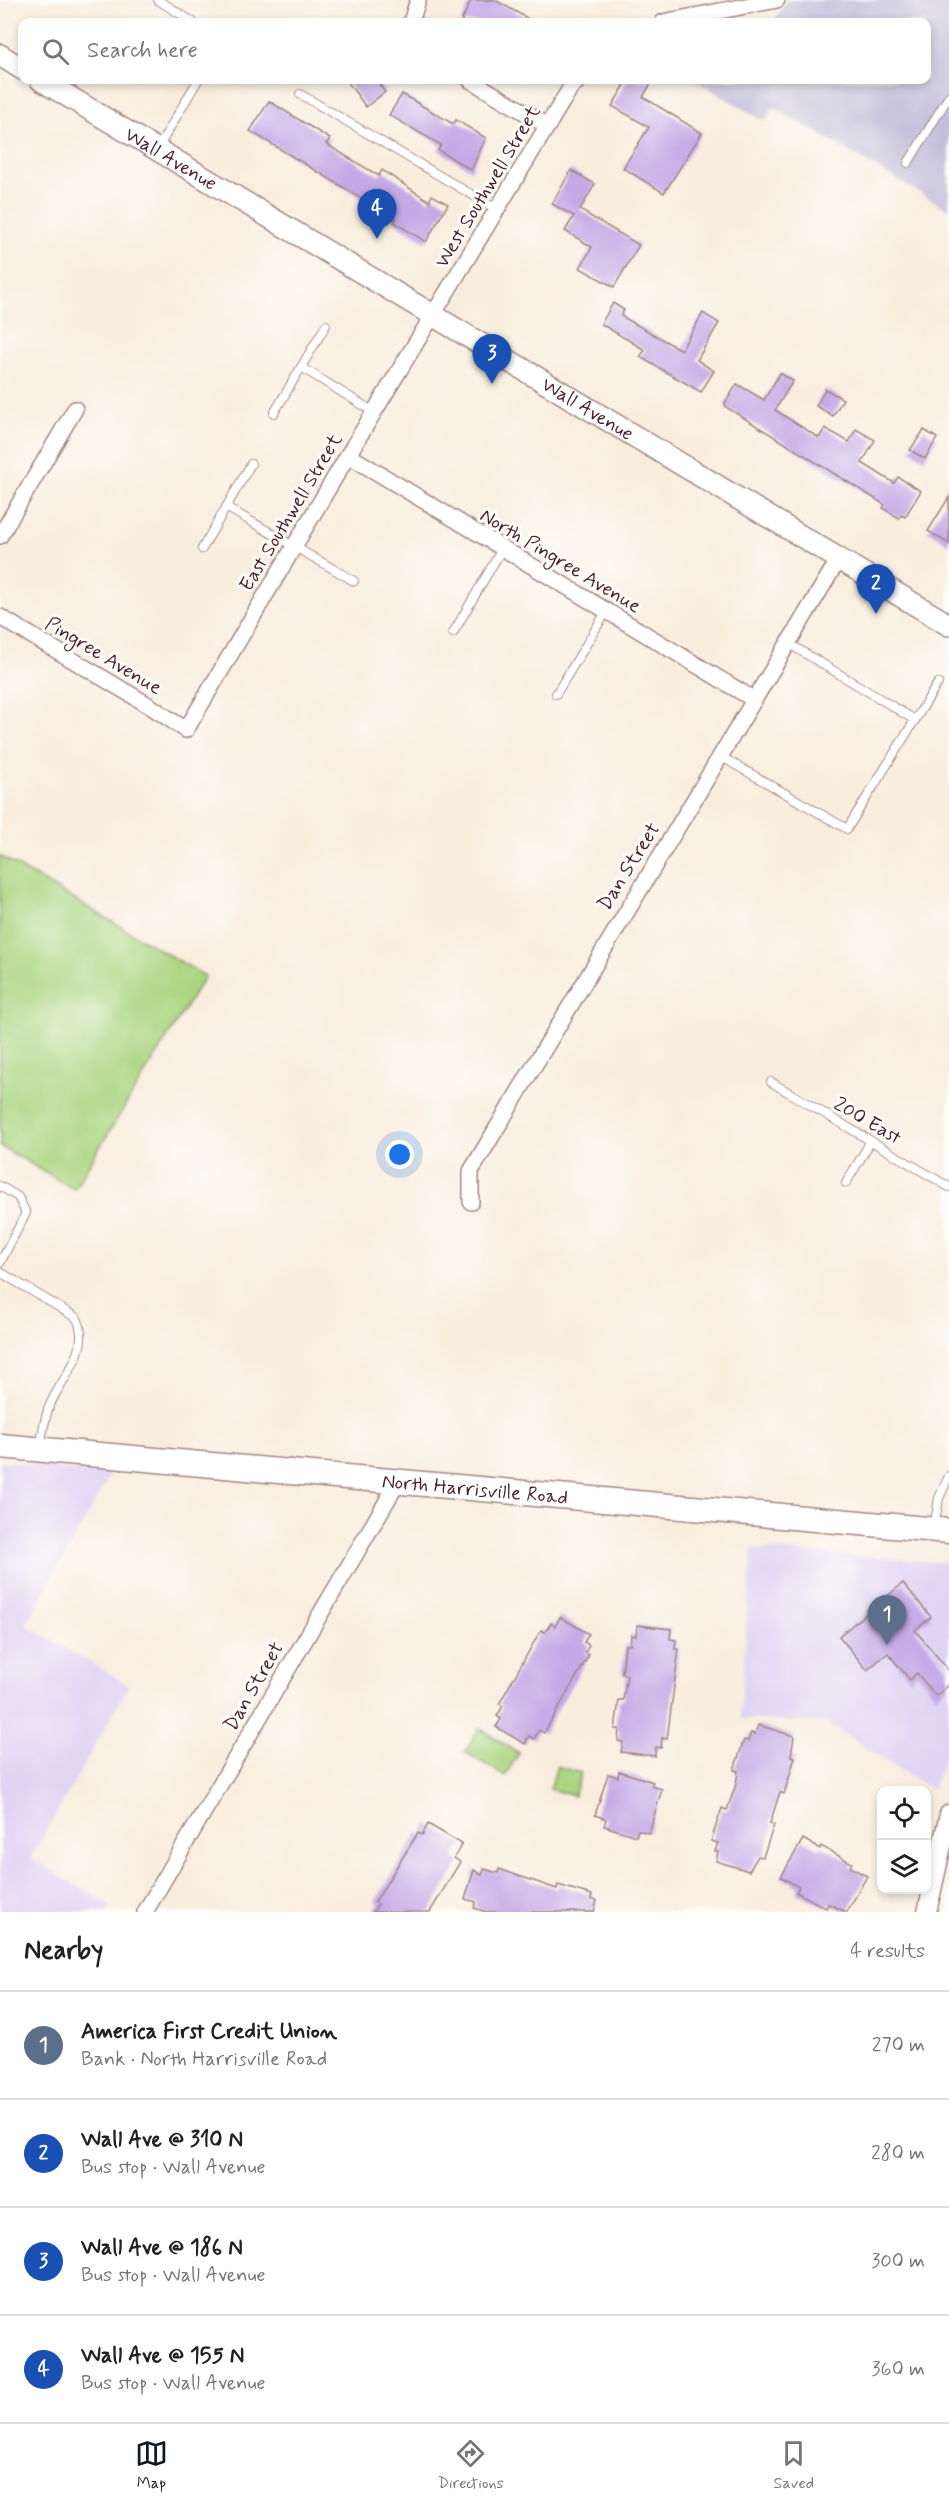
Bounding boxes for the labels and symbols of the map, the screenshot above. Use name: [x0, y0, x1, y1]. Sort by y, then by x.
street label: West Southwell Street: [429, 100, 548, 273]
street label: Wall Avenue: [119, 121, 222, 198]
pin: 4: [358, 190, 397, 239]
pin: 3: [472, 334, 512, 384]
street label: Wall Avenue: [536, 372, 638, 448]
street label: East Southwell Street: [234, 429, 349, 597]
street label: North Pingree Avenue: [474, 502, 646, 621]
pin: 2: [856, 564, 896, 614]
street label: Pingree Avenue: [39, 611, 167, 703]
street label: Dan Street: [592, 818, 667, 916]
street label: 200 East: [828, 1091, 906, 1152]
your location: [385, 1140, 414, 1169]
street label: North Harrisville Road: [381, 1468, 569, 1512]
pin: 1: [868, 1596, 906, 1645]
street label: Dan Street: [218, 1637, 291, 1736]

